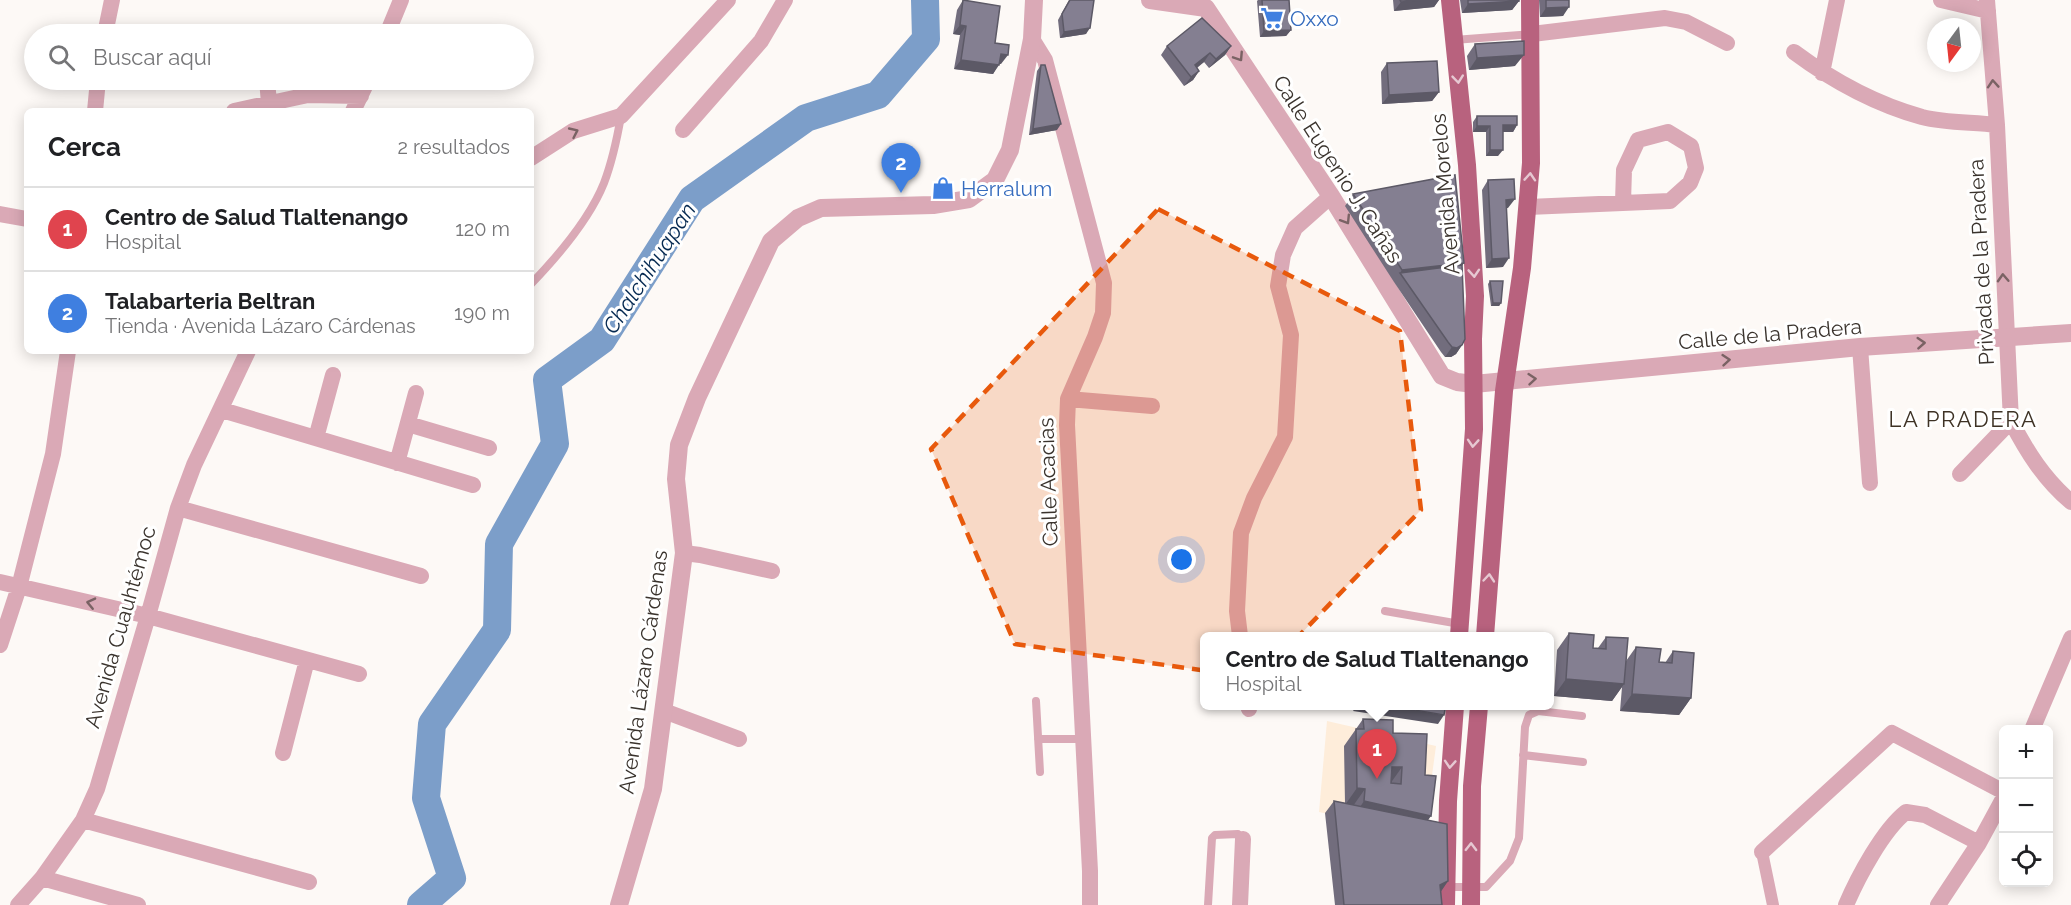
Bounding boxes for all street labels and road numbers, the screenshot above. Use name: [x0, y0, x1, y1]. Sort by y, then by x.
street label: Calle Eugenio J. Cañas: [1268, 71, 1408, 267]
street label: Avenida Morelos: [1425, 112, 1465, 276]
street label: Privada de la Pradera: [1963, 158, 1999, 366]
street label: Calle de la Pradera: [1677, 314, 1863, 354]
street label: Calle Acacias: [1033, 417, 1063, 547]
street label: Avenida Cuauhtémoc: [79, 523, 161, 731]
street label: Avenida Lázaro Cárdenas: [614, 549, 672, 795]

